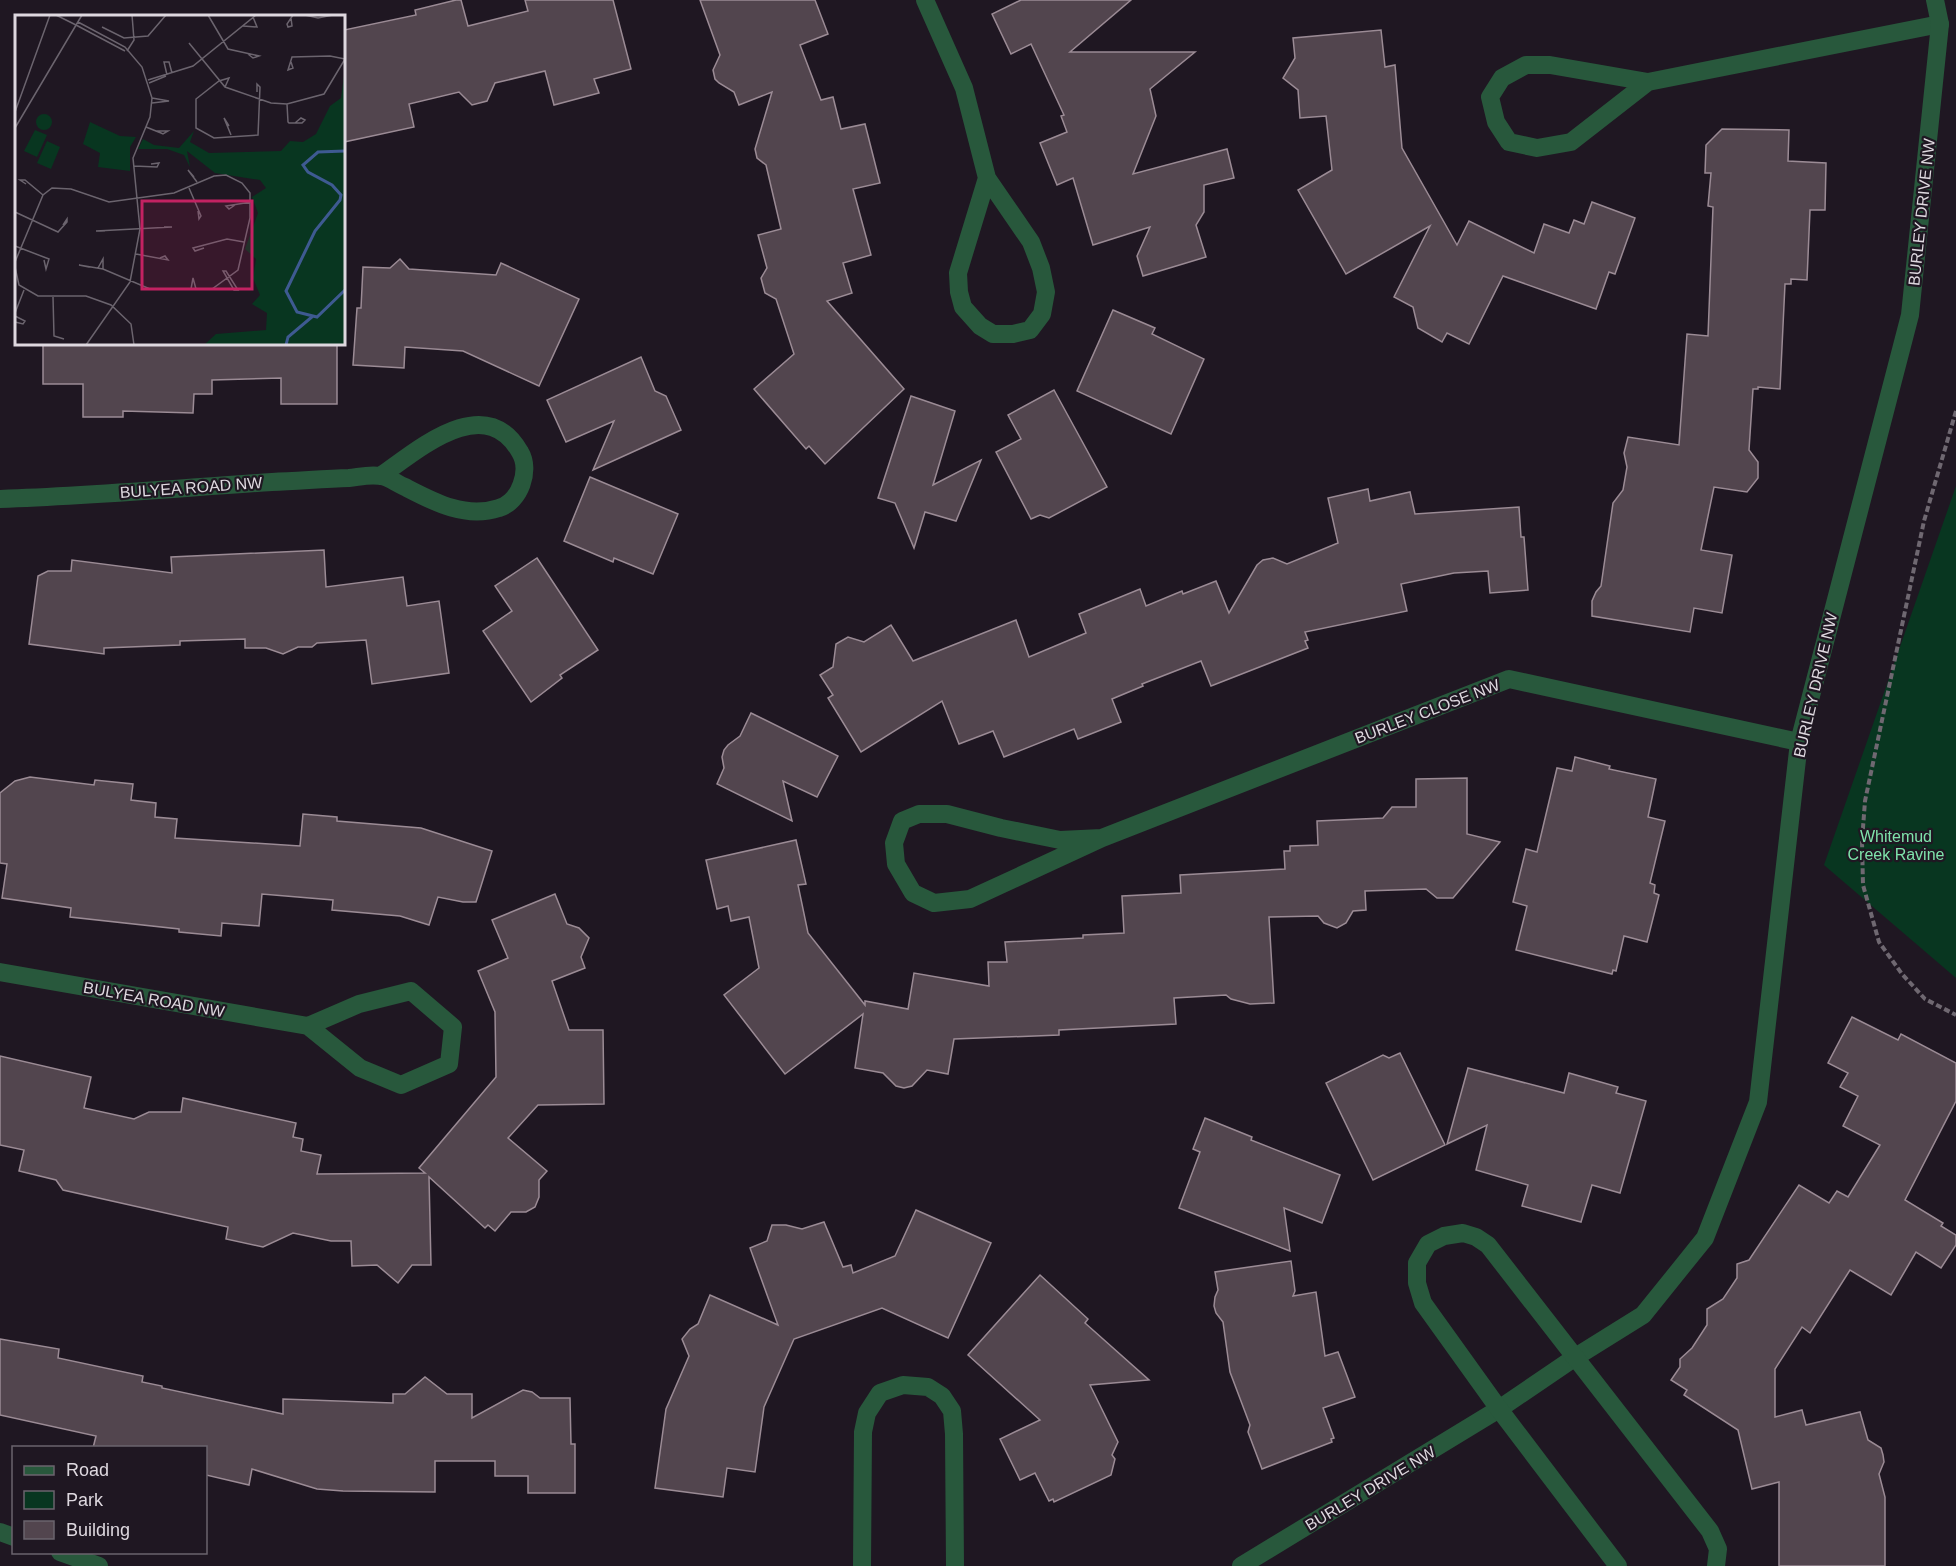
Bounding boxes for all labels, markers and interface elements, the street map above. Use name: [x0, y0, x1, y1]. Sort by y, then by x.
inset map: [15, 15, 345, 345]
street label: BURLEY DRIVE NW: [1905, 137, 1938, 287]
street label: BULYEA ROAD NW: [119, 474, 264, 501]
street label: BURLEY DRIVE NW: [1791, 610, 1841, 759]
street label: BURLEY CLOSE NW: [1352, 676, 1503, 747]
park label: Whitemud Creek Ravine: [1848, 828, 1945, 863]
street label: BULYEA ROAD NW: [82, 979, 227, 1020]
street label: BURLEY DRIVE NW: [1302, 1443, 1439, 1534]
legend: [12, 1446, 207, 1554]
text: Road: [66, 1460, 109, 1480]
text: Park: [66, 1490, 104, 1510]
text: Building: [66, 1520, 130, 1540]

